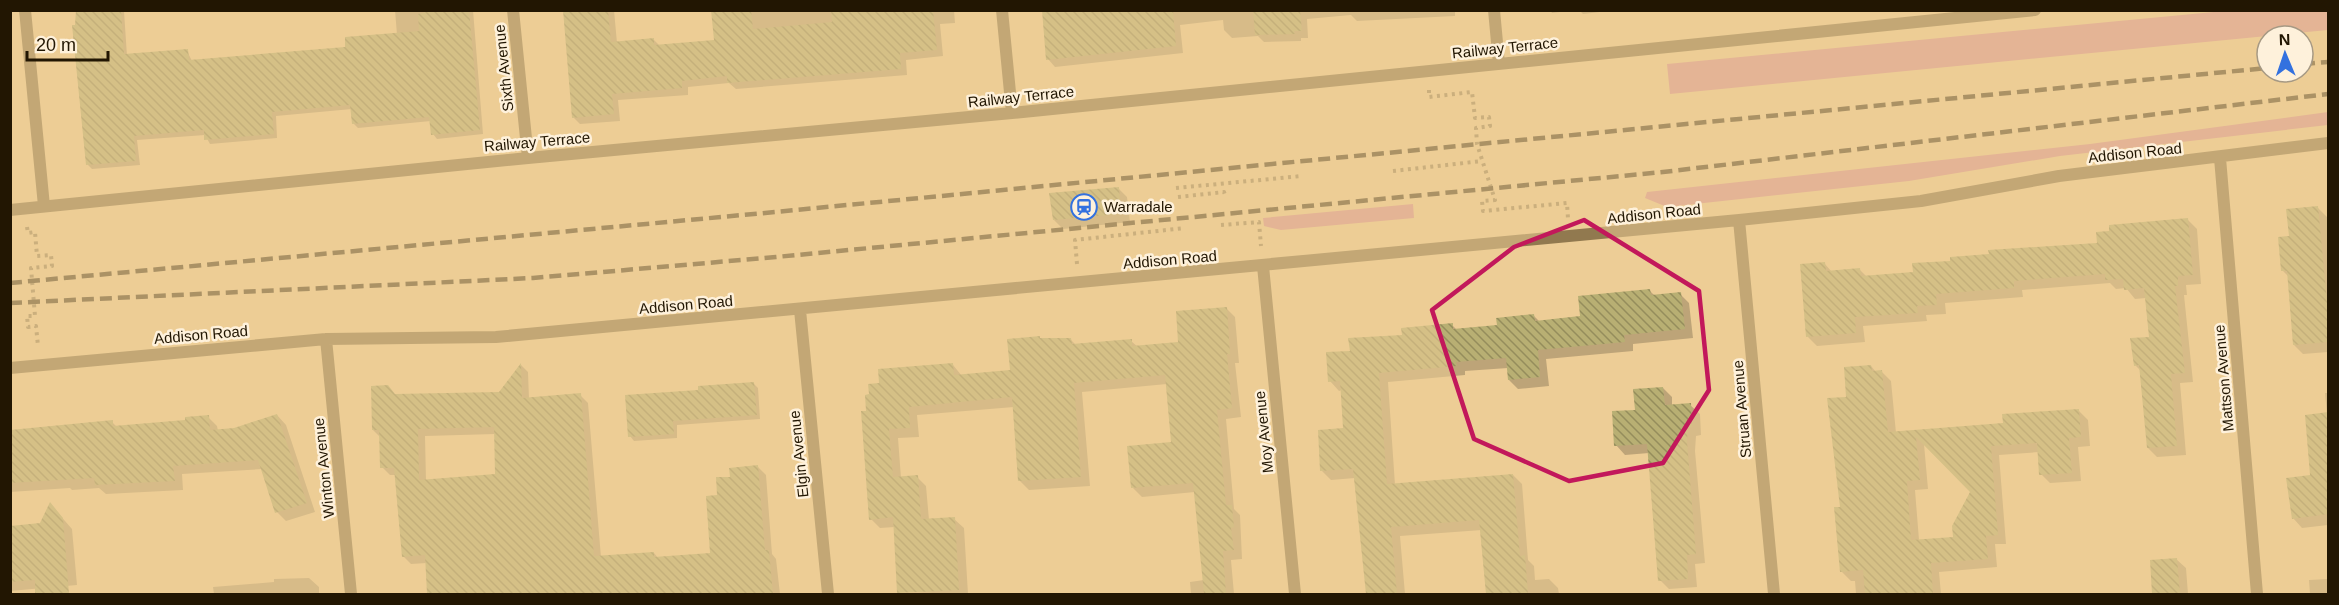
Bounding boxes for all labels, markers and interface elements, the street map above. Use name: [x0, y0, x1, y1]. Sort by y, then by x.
scale bar: [27, 24, 108, 62]
street label: Sixth Avenue: [490, 24, 517, 112]
north arrow: [2255, 24, 2315, 84]
text: N: [2278, 31, 2291, 48]
street label: Railway Terrace: [1451, 33, 1559, 62]
text: 20 m: [36, 35, 76, 55]
street label: Railway Terrace: [967, 82, 1075, 111]
street label: Railway Terrace: [483, 128, 591, 155]
street label: Addison Road: [2087, 139, 2183, 166]
station icon: Warradale: [1069, 192, 1099, 222]
place label: Warradale: [1104, 198, 1173, 215]
street label: Addison Road: [1606, 200, 1702, 227]
street label: Addison Road: [1122, 247, 1218, 272]
street label: Addison Road: [638, 292, 734, 317]
street label: Addison Road: [153, 322, 249, 347]
street label: Mattson Avenue: [2210, 324, 2237, 432]
street label: Struan Avenue: [1729, 359, 1754, 459]
street label: Moy Avenue: [1251, 390, 1276, 474]
street label: Elgin Avenue: [785, 410, 812, 498]
street label: Winton Avenue: [310, 417, 337, 519]

